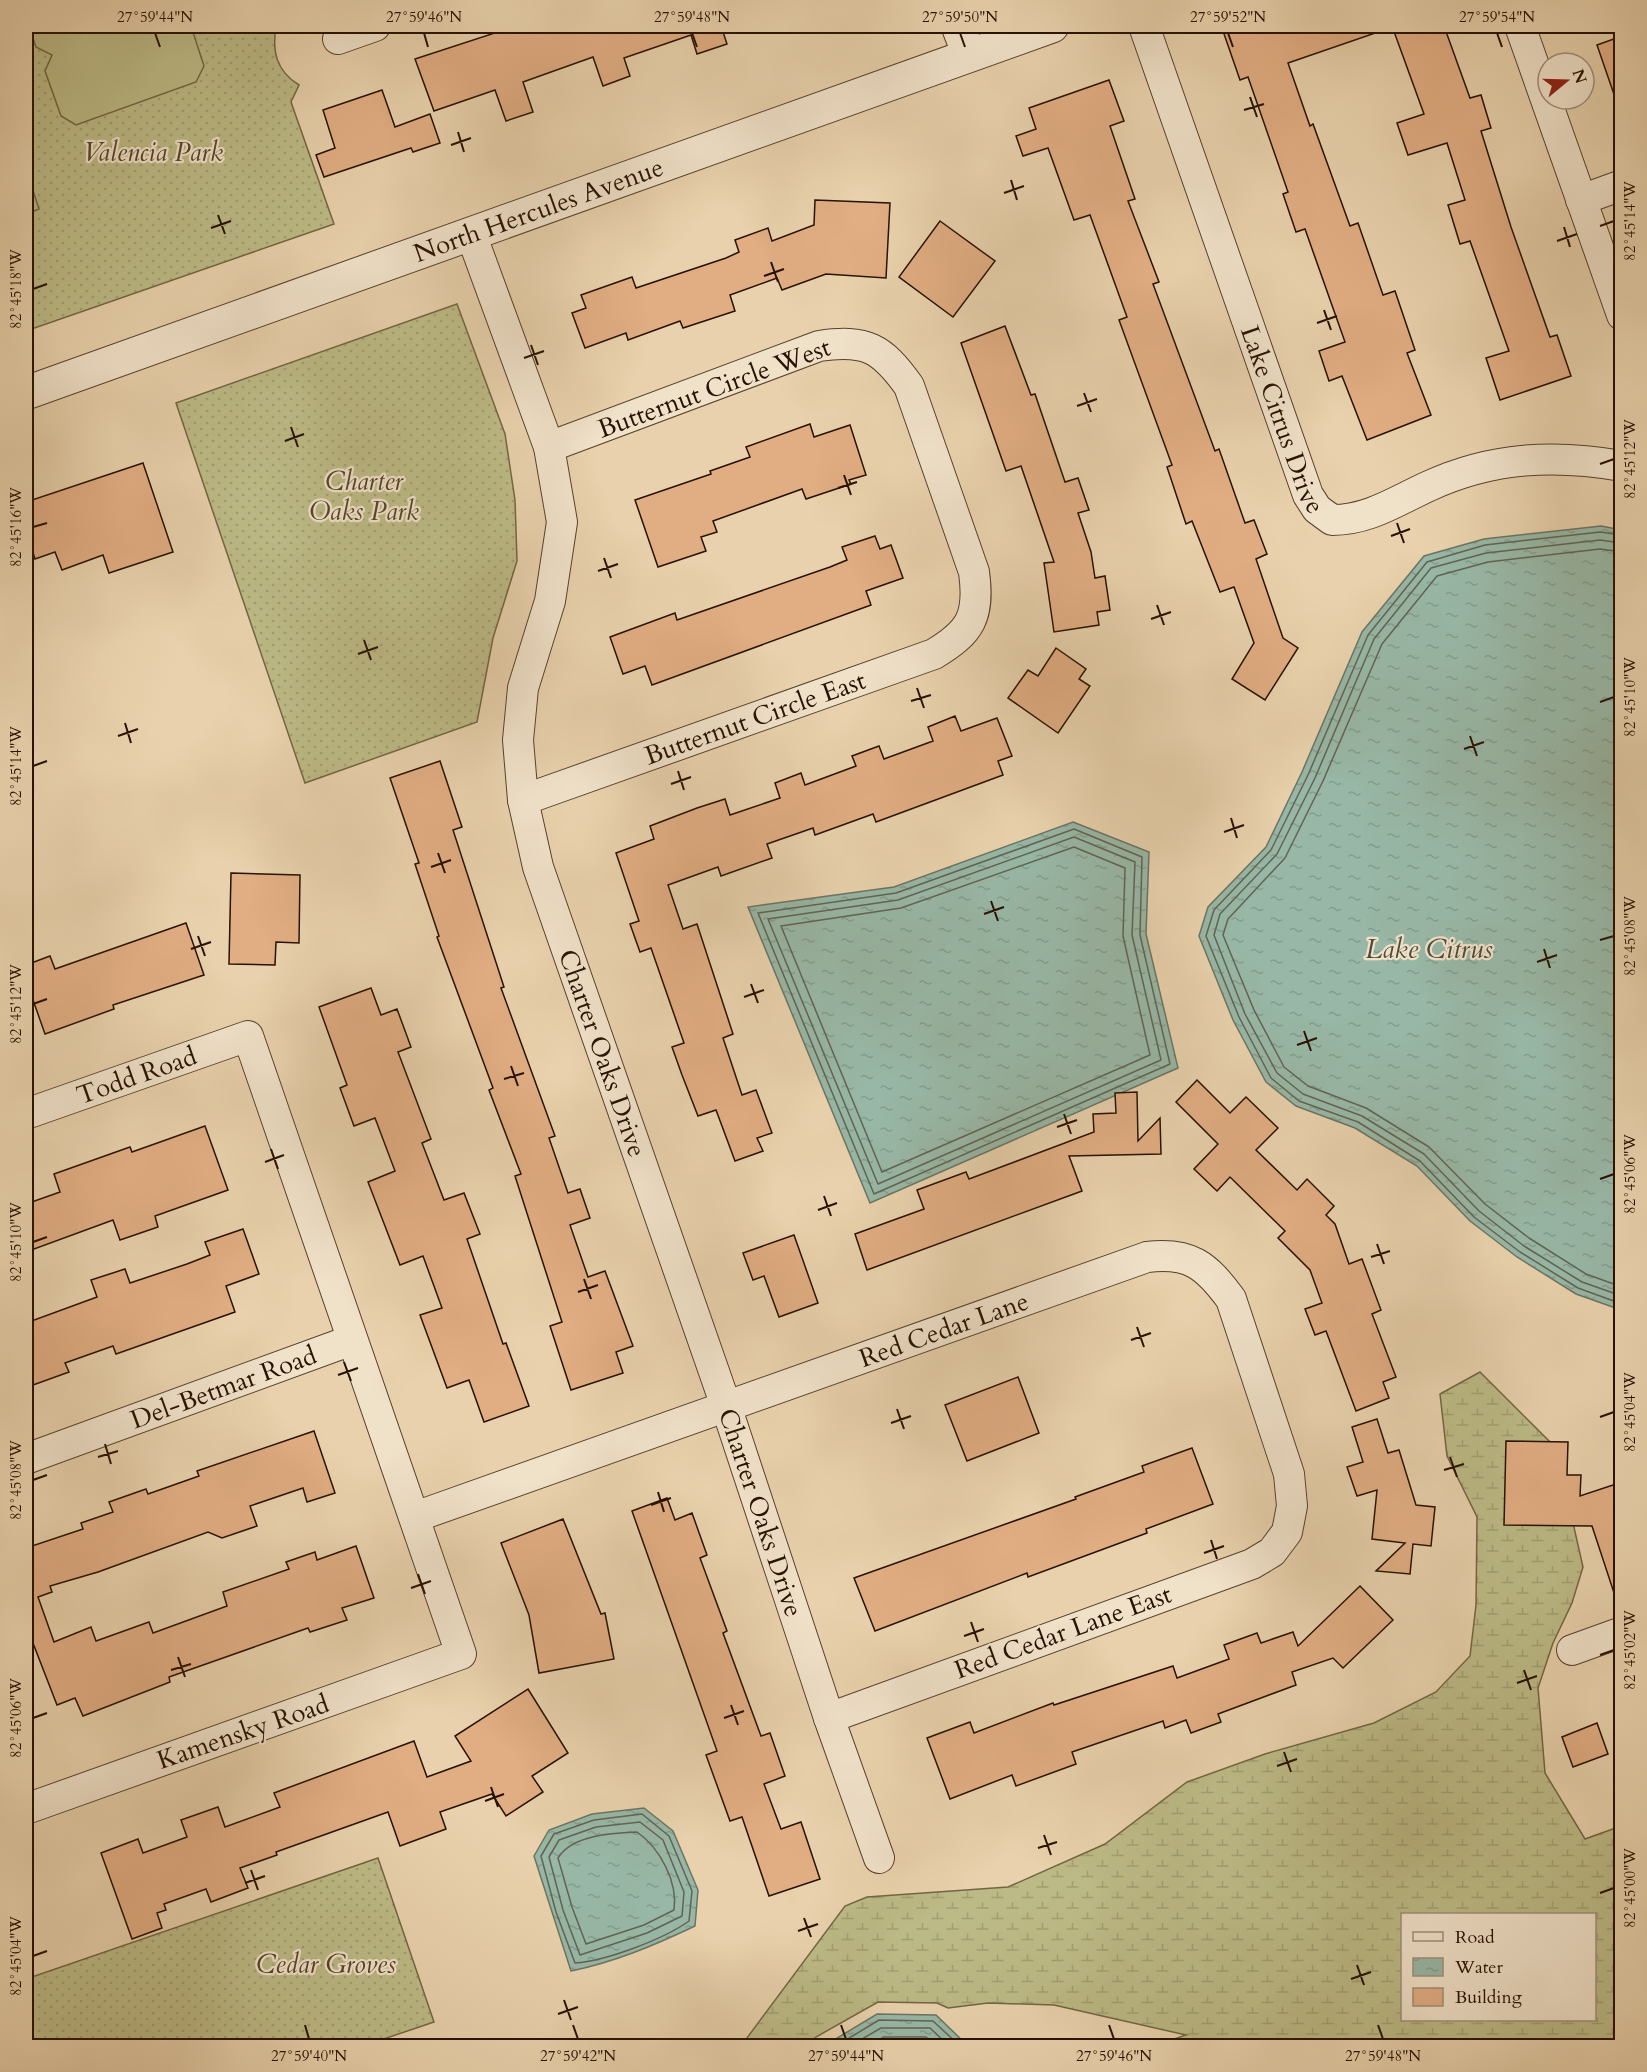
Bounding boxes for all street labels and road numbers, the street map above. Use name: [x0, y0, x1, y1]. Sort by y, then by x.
street label: North Hercules Avenue: [409, 149, 668, 271]
street label: Lake Citrus Drive: [1233, 321, 1333, 520]
street label: Butternut Circle West: [593, 330, 835, 446]
street label: Butternut Circle East: [640, 662, 870, 773]
street label: Charter Oaks Drive: [550, 944, 655, 1161]
street label: Todd Road: [72, 1038, 201, 1112]
street label: Red Cedar Lane: [854, 1283, 1033, 1375]
street label: Del-Betmar Road: [125, 1337, 321, 1437]
street label: Charter Oaks Drive: [710, 1404, 812, 1621]
street label: Red Cedar Lane East: [950, 1576, 1176, 1688]
street label: Kamensky Road: [152, 1686, 334, 1778]

